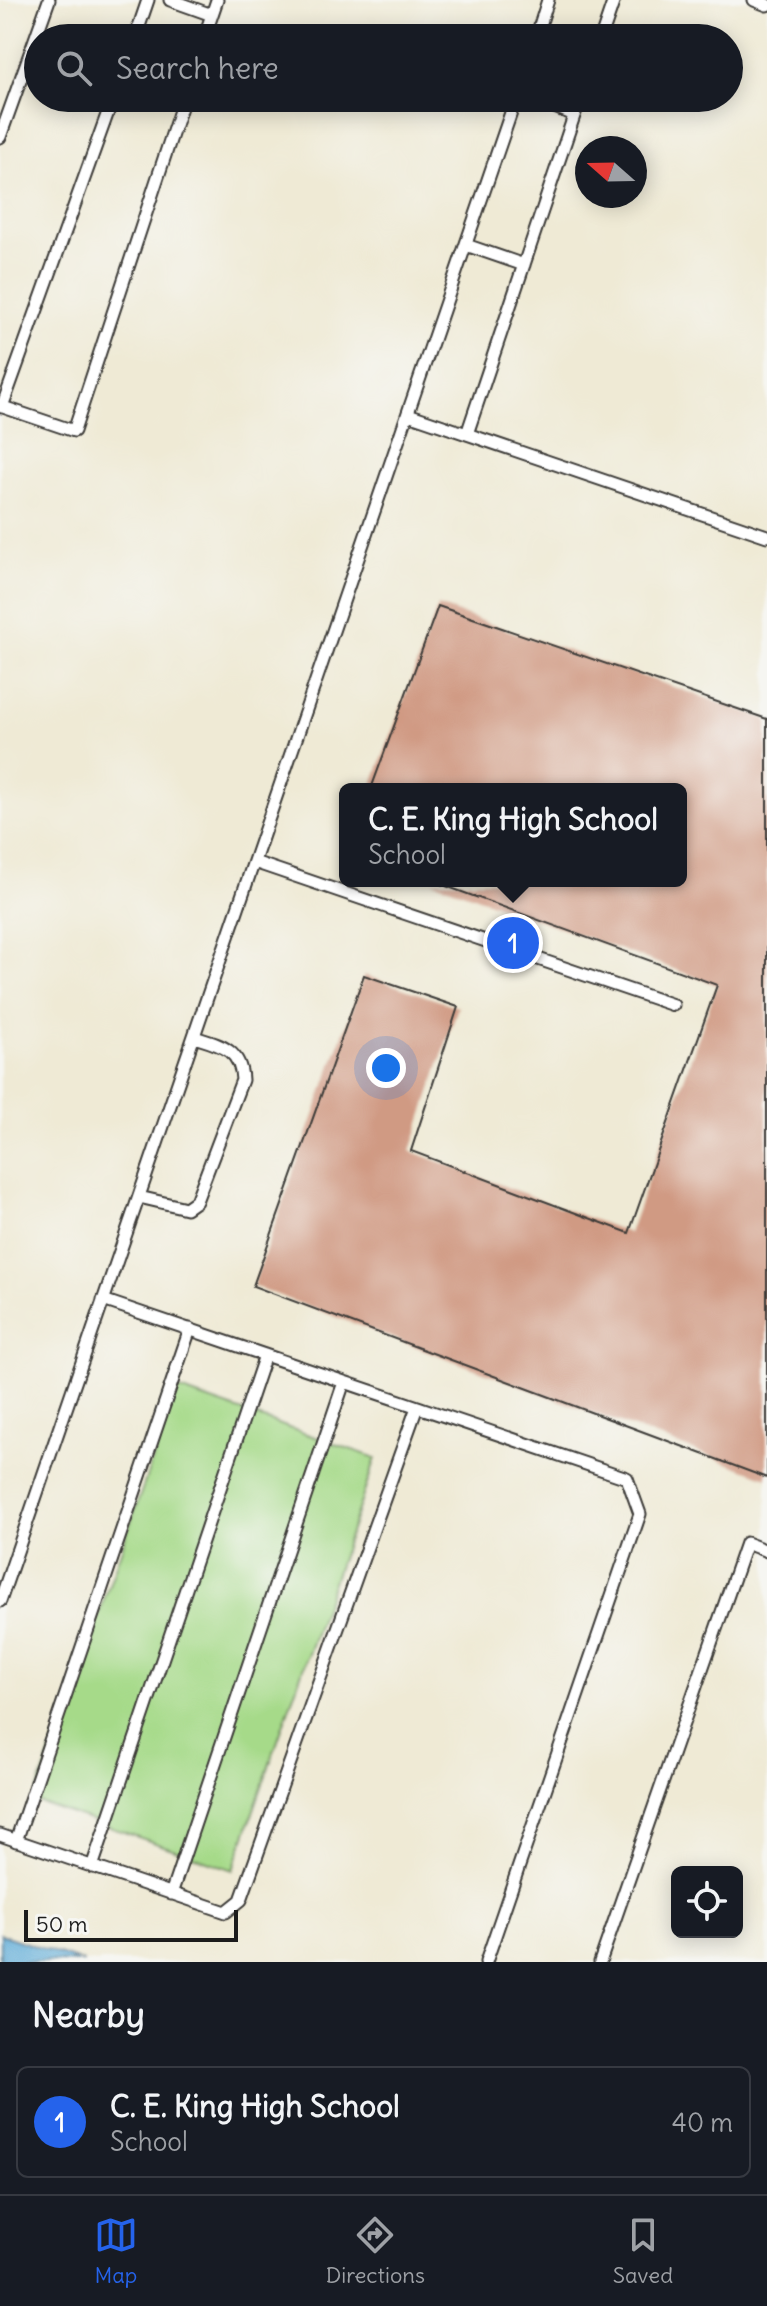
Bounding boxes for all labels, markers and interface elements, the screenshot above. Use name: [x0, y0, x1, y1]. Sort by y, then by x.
search box: [24, 24, 743, 112]
icon: search: [52, 46, 96, 90]
text: Search here: [116, 49, 279, 87]
north arrow: [575, 136, 647, 208]
popup: [339, 783, 687, 887]
text: C. E. King High School: [368, 800, 658, 838]
text: School: [368, 838, 446, 871]
pin: 1: [487, 913, 539, 973]
your location: [366, 1048, 406, 1088]
map controls: [671, 1866, 743, 1938]
button: locate: [671, 1866, 743, 1938]
scale bar: [24, 1906, 238, 1942]
text: 50 m: [36, 1910, 88, 1938]
text: Nearby: [32, 1993, 145, 2036]
text: C. E. King High School: [110, 2087, 400, 2125]
text: 1: [55, 2106, 65, 2139]
text: 40 m: [672, 2106, 733, 2139]
text: School: [110, 2125, 188, 2158]
tab: Map: [94, 2213, 138, 2289]
tab: Directions: [326, 2213, 425, 2289]
tab: Saved: [613, 2213, 673, 2289]

